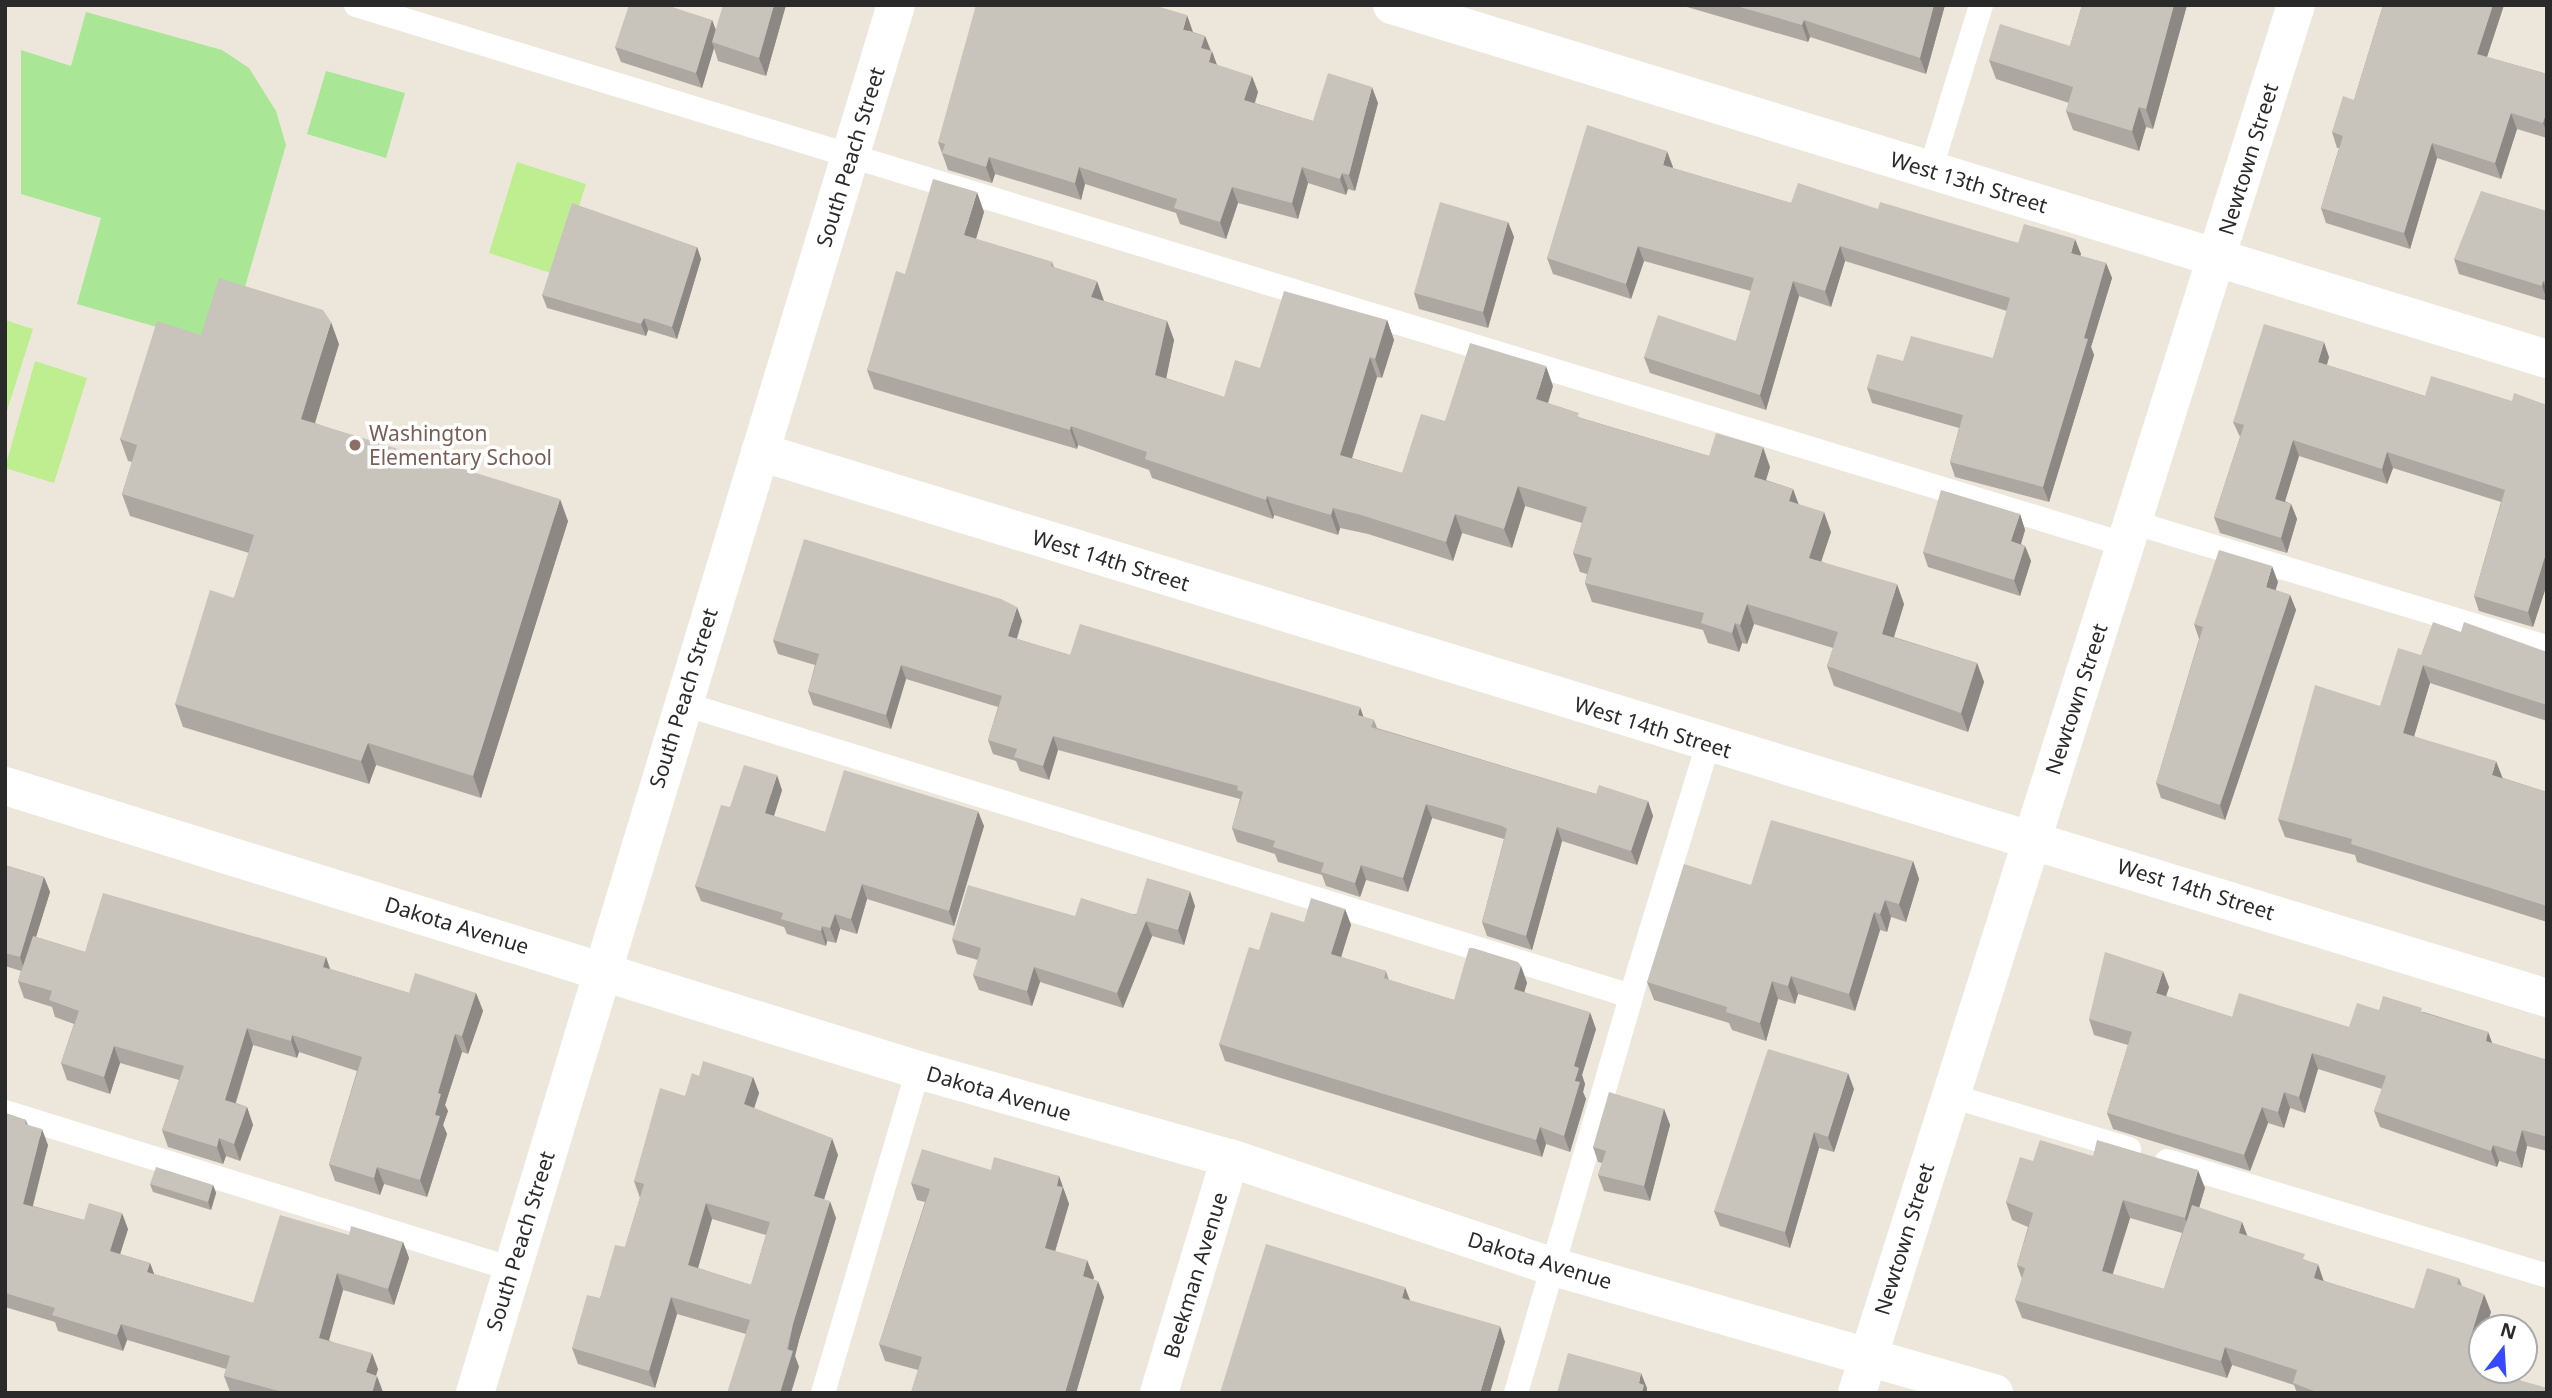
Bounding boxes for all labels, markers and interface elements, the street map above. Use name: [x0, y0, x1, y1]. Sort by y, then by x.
street label: South Peach Street: [811, 64, 889, 250]
street label: Newtown Street: [2213, 80, 2283, 238]
street label: West 13th Street: [1888, 146, 2050, 218]
place label: Washington Elementary School: [369, 420, 552, 470]
marker: Washington Elementary School: [347, 437, 363, 453]
street label: West 14th Street: [1030, 524, 1192, 596]
street label: South Peach Street: [644, 605, 722, 791]
street label: Newtown Street: [2040, 620, 2112, 778]
street label: West 14th Street: [1572, 691, 1734, 763]
street label: West 14th Street: [2115, 853, 2277, 925]
street label: Dakota Avenue: [382, 891, 532, 959]
street label: Dakota Avenue: [924, 1060, 1074, 1126]
street label: South Peach Street: [481, 1148, 559, 1334]
street label: Newtown Street: [1869, 1160, 1939, 1318]
street label: Beekman Avenue: [1158, 1189, 1232, 1361]
street label: Dakota Avenue: [1465, 1226, 1615, 1294]
north arrow: [2468, 1314, 2538, 1384]
text: N: [2497, 1316, 2520, 1346]

